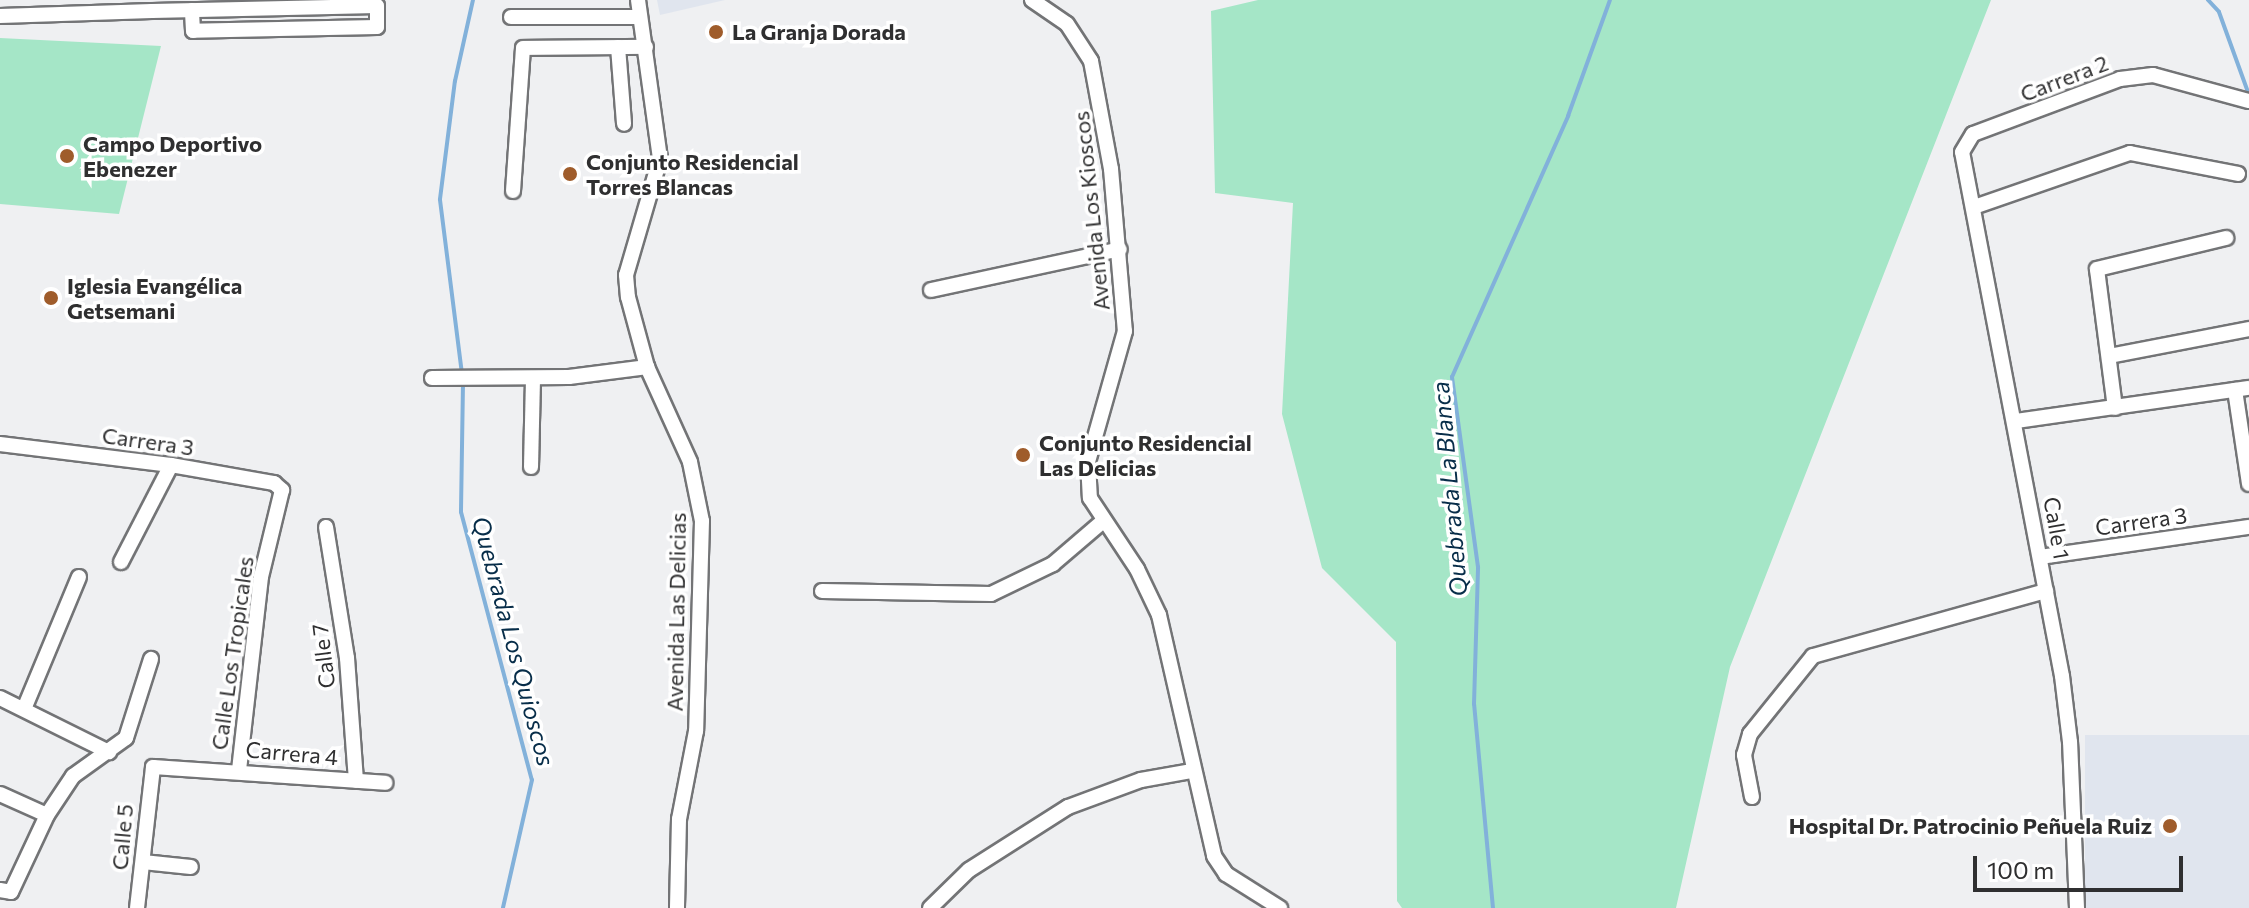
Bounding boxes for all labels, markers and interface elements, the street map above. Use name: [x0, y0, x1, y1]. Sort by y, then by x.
place label: La Granja Dorada: [732, 19, 906, 45]
marker: La Granja Dorada: [707, 23, 725, 41]
street label: Carrera 2: [2016, 49, 2112, 107]
street label: Avenida Los Kioscos: [1067, 110, 1115, 312]
place label: Campo Deportivo Ebenezer: [83, 130, 262, 182]
marker: Campo Deportivo Ebenezer: [58, 147, 76, 165]
place label: Conjunto Residencial Torres Blancas: [586, 148, 799, 200]
marker: Conjunto Residencial Torres Blancas: [561, 165, 579, 183]
place label: Iglesia Evangélica Getsemani: [67, 272, 242, 324]
marker: Iglesia Evangélica Getsemani: [42, 289, 60, 307]
water label: Quebrada La Blanca: [1425, 380, 1473, 598]
street label: Carrera 3: [101, 422, 195, 460]
place label: Conjunto Residencial Las Delicias: [1039, 429, 1252, 480]
marker: Conjunto Residencial Las Delicias: [1014, 446, 1032, 464]
street label: Calle 1: [2039, 495, 2075, 561]
street label: Carrera 3: [2094, 502, 2188, 540]
street label: Avenida Las Delicias: [661, 512, 691, 712]
water label: Quebrada Los Quioscos: [467, 513, 561, 769]
street label: Calle Los Tropicales: [205, 554, 259, 752]
street label: Calle 7: [306, 622, 340, 690]
street label: Carrera 4: [245, 736, 339, 770]
street label: Calle 5: [106, 803, 138, 871]
place label: Hospital Dr. Patrocinio Peñuela Ruiz: [1789, 813, 2152, 839]
marker: Hospital Dr. Patrocinio Peñuela Ruiz: [2159, 815, 2181, 837]
scale bar: [1977, 840, 2187, 890]
text: 100 m: [1987, 855, 2054, 884]

